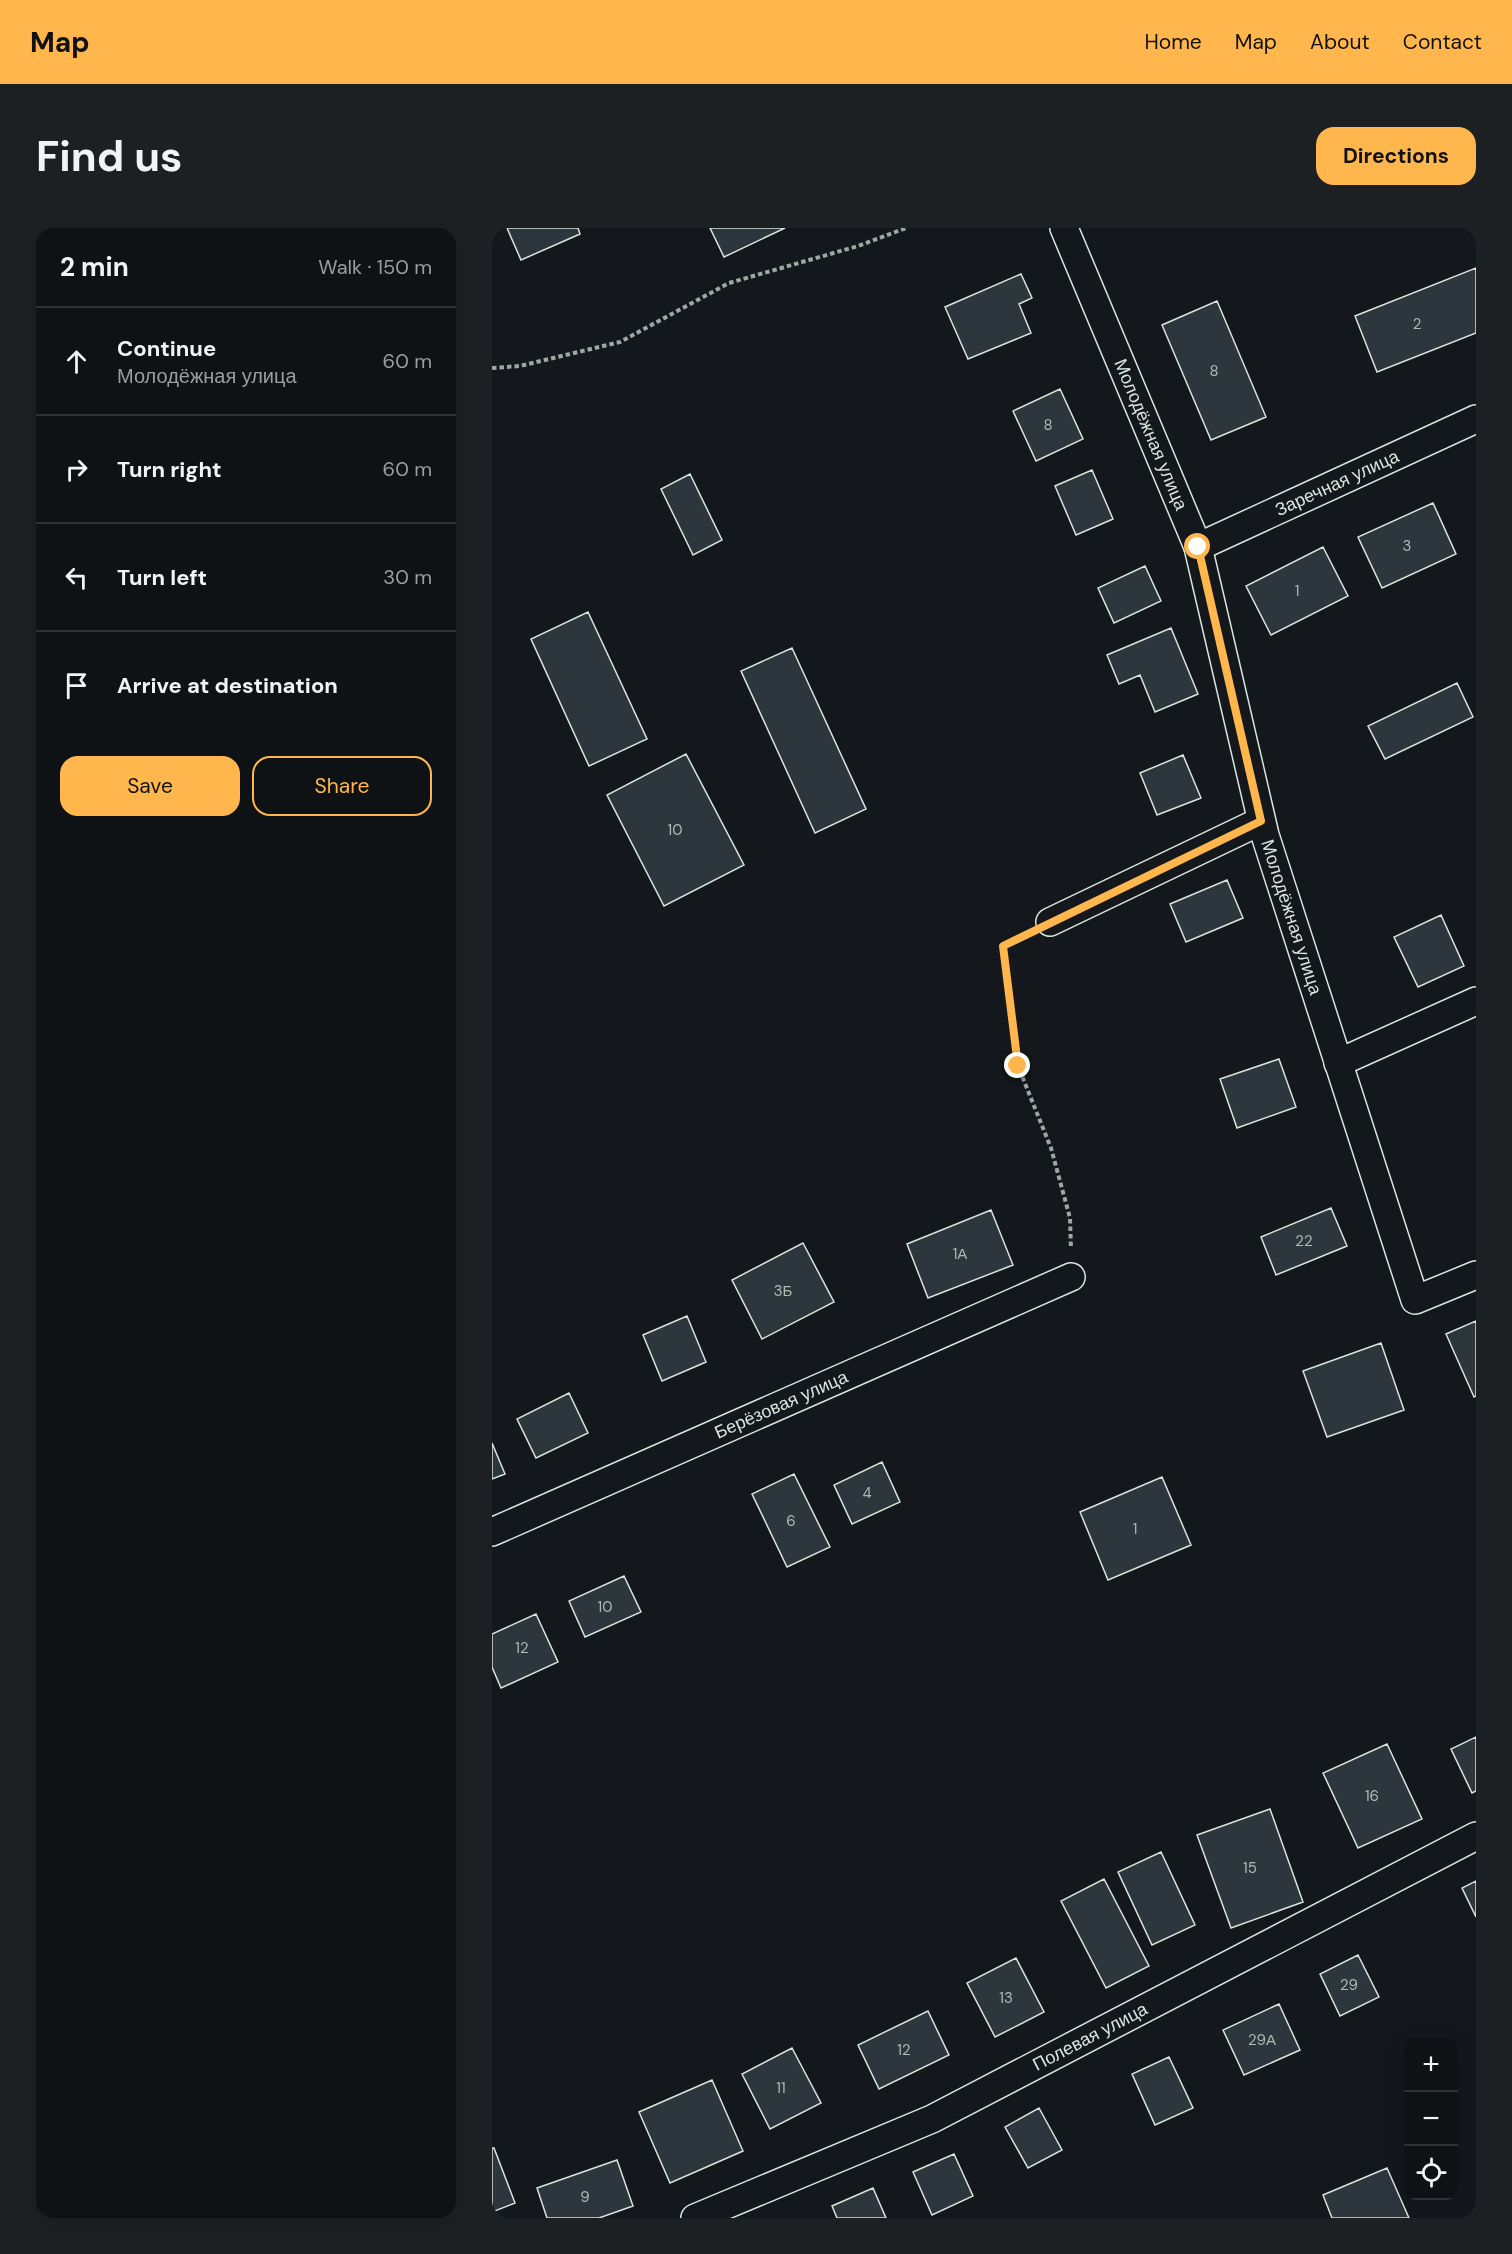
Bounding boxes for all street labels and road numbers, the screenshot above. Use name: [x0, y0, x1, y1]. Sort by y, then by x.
street label: Молодёжная улица: [1108, 355, 1194, 515]
street label: Заречная улица: [1271, 444, 1404, 522]
street label: Молодёжная улица: [1255, 836, 1328, 999]
street label: Берёзовая улица: [711, 1364, 853, 1445]
street label: Полевая улица: [1028, 1996, 1153, 2077]

